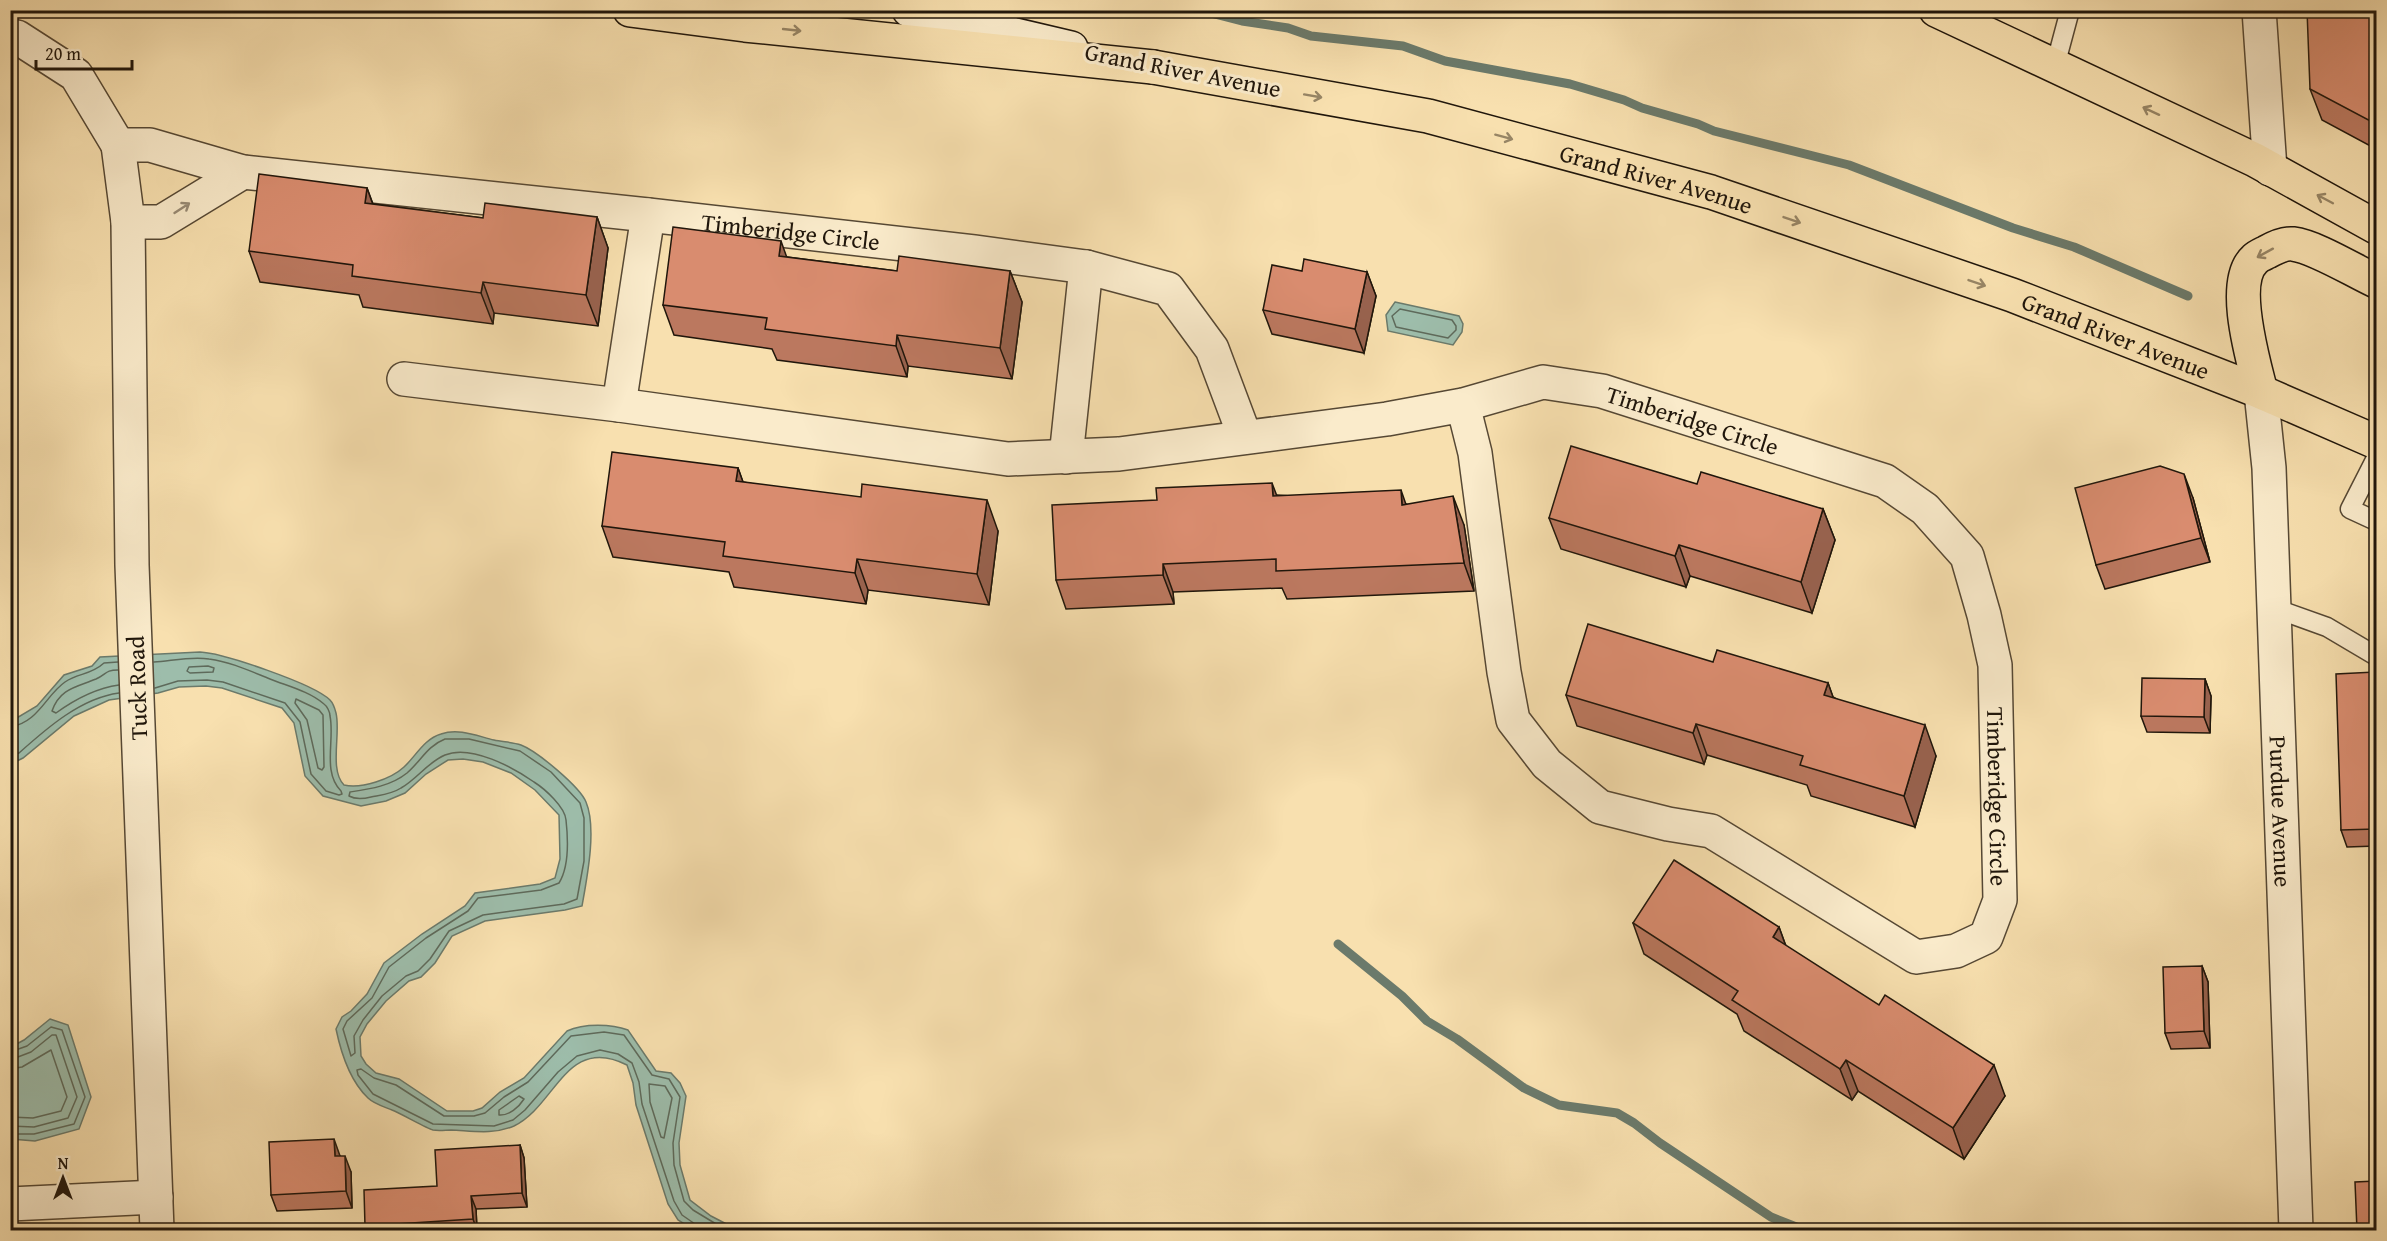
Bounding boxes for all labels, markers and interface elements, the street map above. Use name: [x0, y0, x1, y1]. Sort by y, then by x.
one-way arrow: [781, 25, 801, 36]
scale bar: [36, 33, 132, 71]
street label: Grand River Avenue: [1082, 34, 1284, 106]
text: 20 m: [45, 40, 81, 67]
one-way arrow: [1303, 90, 1323, 101]
one-way arrow: [2143, 105, 2161, 117]
one-way arrow: [1494, 131, 1513, 143]
street label: Grand River Avenue: [1556, 135, 1757, 223]
one-way arrow: [2317, 193, 2334, 205]
one-way arrow: [173, 202, 190, 214]
street label: Timberidge Circle: [700, 204, 882, 259]
one-way arrow: [1782, 215, 1801, 226]
one-way arrow: [2257, 247, 2274, 259]
one-way arrow: [1967, 278, 1986, 289]
street label: Grand River Avenue: [2017, 283, 2215, 388]
street label: Timberidge Circle: [1602, 376, 1783, 464]
street label: Tuck Road: [118, 635, 156, 741]
street label: Timberidge Circle: [1978, 707, 2017, 887]
street label: Purdue Avenue: [2261, 735, 2301, 888]
north arrow: [33, 1148, 93, 1208]
text: N: [58, 1151, 69, 1175]

